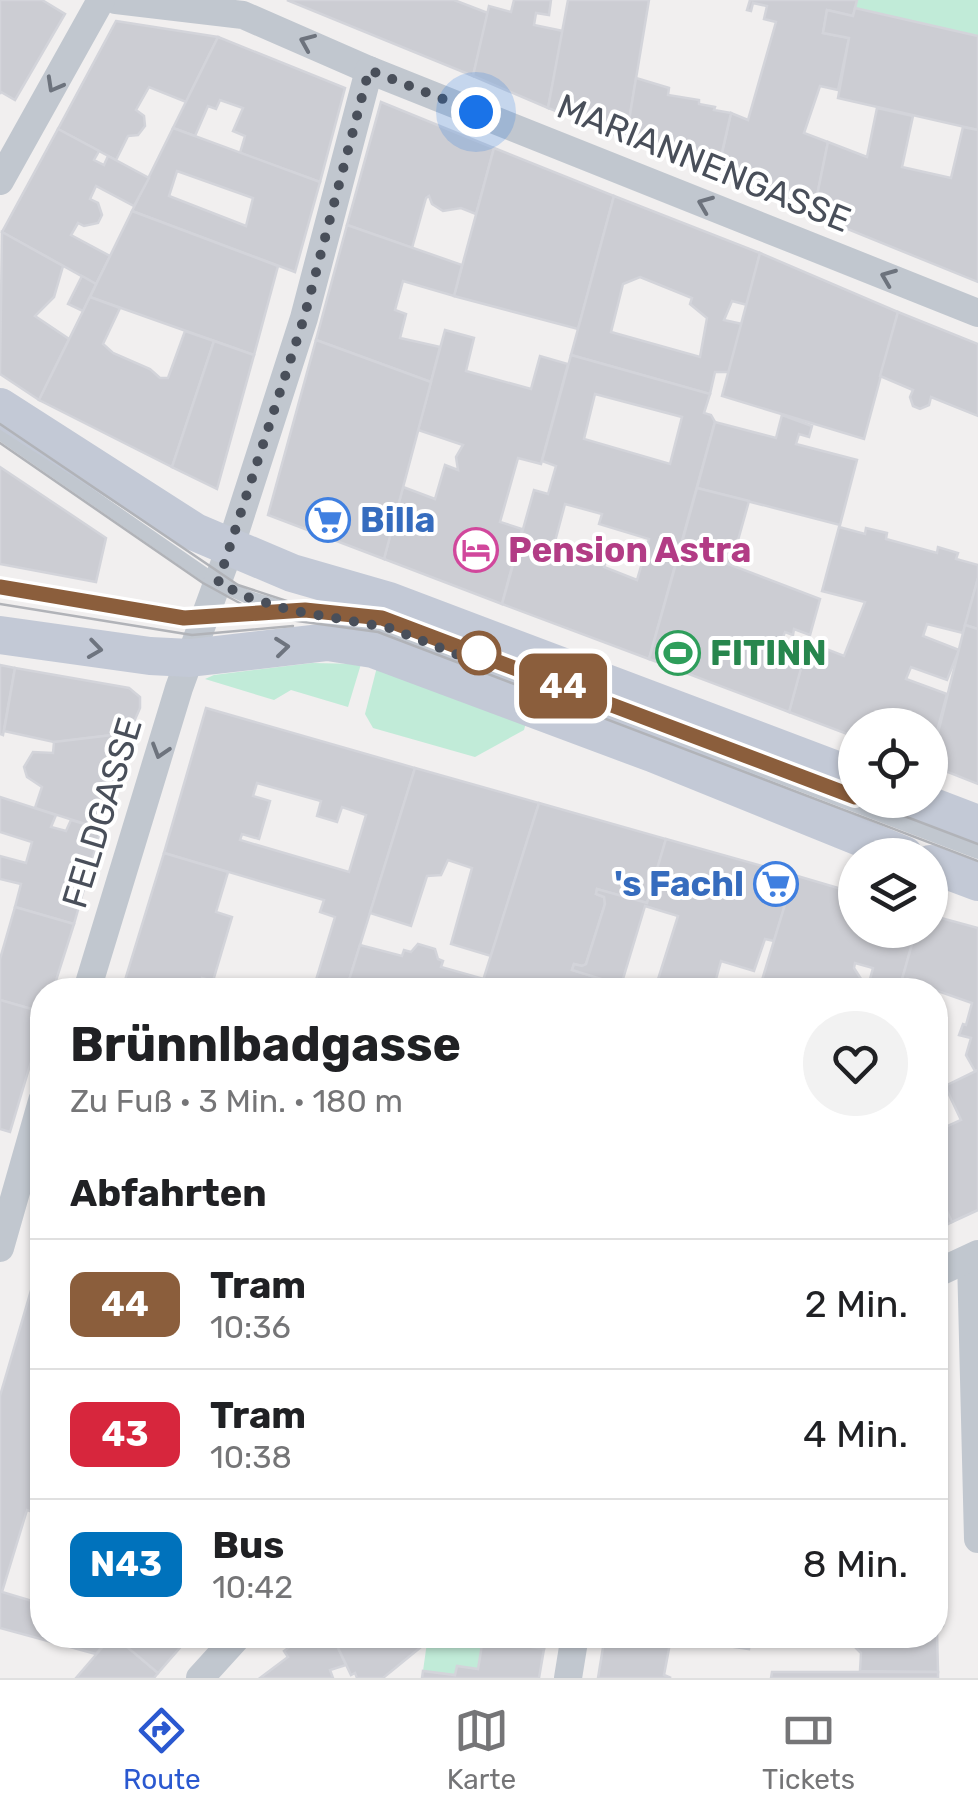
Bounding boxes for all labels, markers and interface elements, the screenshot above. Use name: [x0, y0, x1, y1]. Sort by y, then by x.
one-way arrow: [299, 34, 317, 54]
one-way arrow: [46, 74, 66, 92]
street label: MARIANNENGASSE: [551, 85, 857, 241]
your location: [451, 87, 501, 137]
one-way arrow: [697, 195, 715, 215]
one-way arrow: [880, 269, 897, 289]
supermarket icon: Billa: [305, 497, 351, 543]
place label: Billa: [360, 499, 435, 541]
hotel icon: Pension Astra: [453, 527, 499, 573]
place label: Pension Astra: [508, 529, 751, 571]
sports icon: FITINN: [655, 630, 701, 676]
unlabelled marker: [458, 632, 500, 674]
place label: FITINN: [710, 632, 827, 674]
one-way arrow: [274, 637, 290, 658]
one-way arrow: [87, 638, 103, 659]
line badge: 44: [518, 654, 608, 718]
text: 44: [539, 665, 587, 707]
map controls: [838, 708, 948, 948]
button: locate: [838, 708, 948, 818]
street label: FELDGASSE: [53, 713, 151, 913]
one-way arrow: [151, 742, 172, 759]
button: layers: [838, 838, 948, 948]
supermarket icon: 's Fachl: [753, 861, 799, 907]
place label: 's Fachl: [614, 863, 744, 905]
button: heart: [803, 1011, 908, 1116]
text: Brünnlbadgasse: [70, 1016, 461, 1073]
text: Zu Fuß · 3 Min. · 180 m: [70, 1082, 403, 1120]
text: Abfahrten: [70, 1170, 267, 1216]
text: Tram: [210, 1262, 306, 1308]
text: 2 Min.: [804, 1281, 908, 1327]
text: 44: [101, 1283, 149, 1325]
text: 10:36: [210, 1308, 291, 1346]
text: Tram: [210, 1392, 306, 1438]
text: 4 Min.: [803, 1411, 908, 1457]
text: 43: [102, 1413, 148, 1455]
text: 10:38: [210, 1438, 292, 1476]
text: Bus: [212, 1522, 284, 1568]
text: 8 Min.: [803, 1541, 908, 1587]
text: N43: [90, 1543, 162, 1585]
text: 10:42: [212, 1568, 293, 1606]
tab: Route: [123, 1703, 201, 1796]
tab: Karte: [447, 1703, 516, 1796]
tab: Tickets: [762, 1703, 855, 1796]

